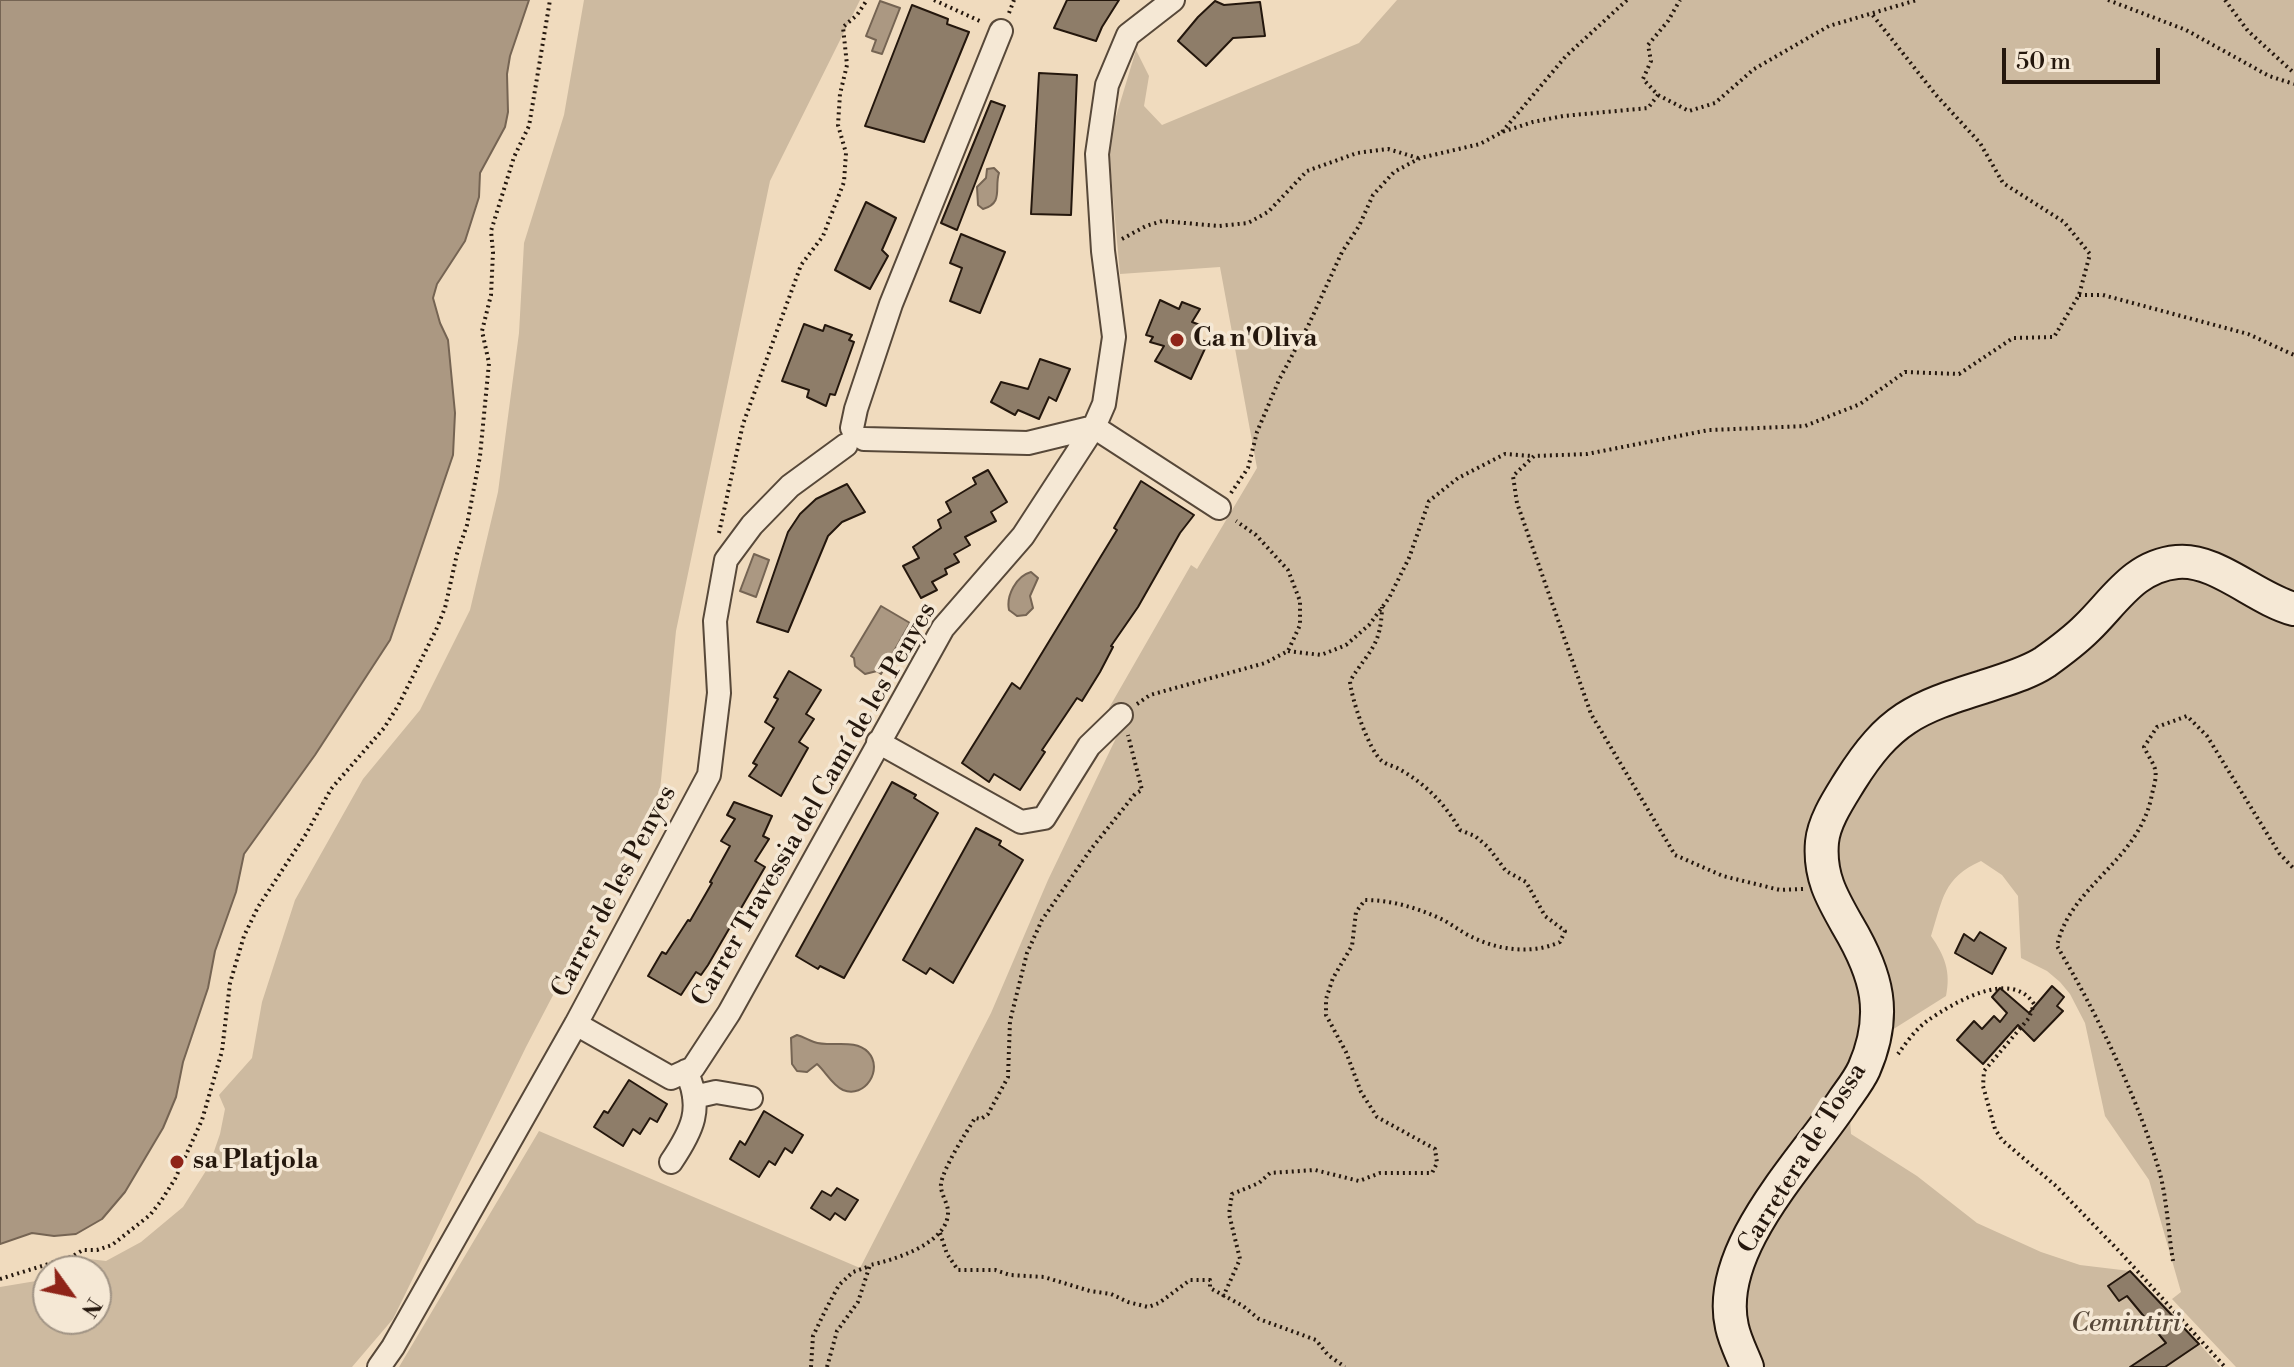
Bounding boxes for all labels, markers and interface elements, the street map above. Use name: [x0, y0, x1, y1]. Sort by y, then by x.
scale bar: [2006, 32, 2164, 82]
text: 50 m: [2016, 47, 2071, 77]
place label: Ca n'Oliva: [1193, 324, 1317, 356]
marker: Ca n'Oliva: [1168, 331, 1186, 349]
street label: Carrer Travessia del Camí de les Penyes: [686, 598, 944, 1012]
street label: Carrer de les Penyes: [546, 781, 684, 1003]
street label: Carretera de Tossa: [1732, 1058, 1874, 1260]
place label: sa Platjola: [193, 1146, 319, 1178]
marker: sa Platjola: [168, 1153, 186, 1171]
north arrow: [32, 1255, 112, 1335]
text: N: [75, 1293, 107, 1322]
park label: Cemintiri: [2071, 1309, 2181, 1341]

